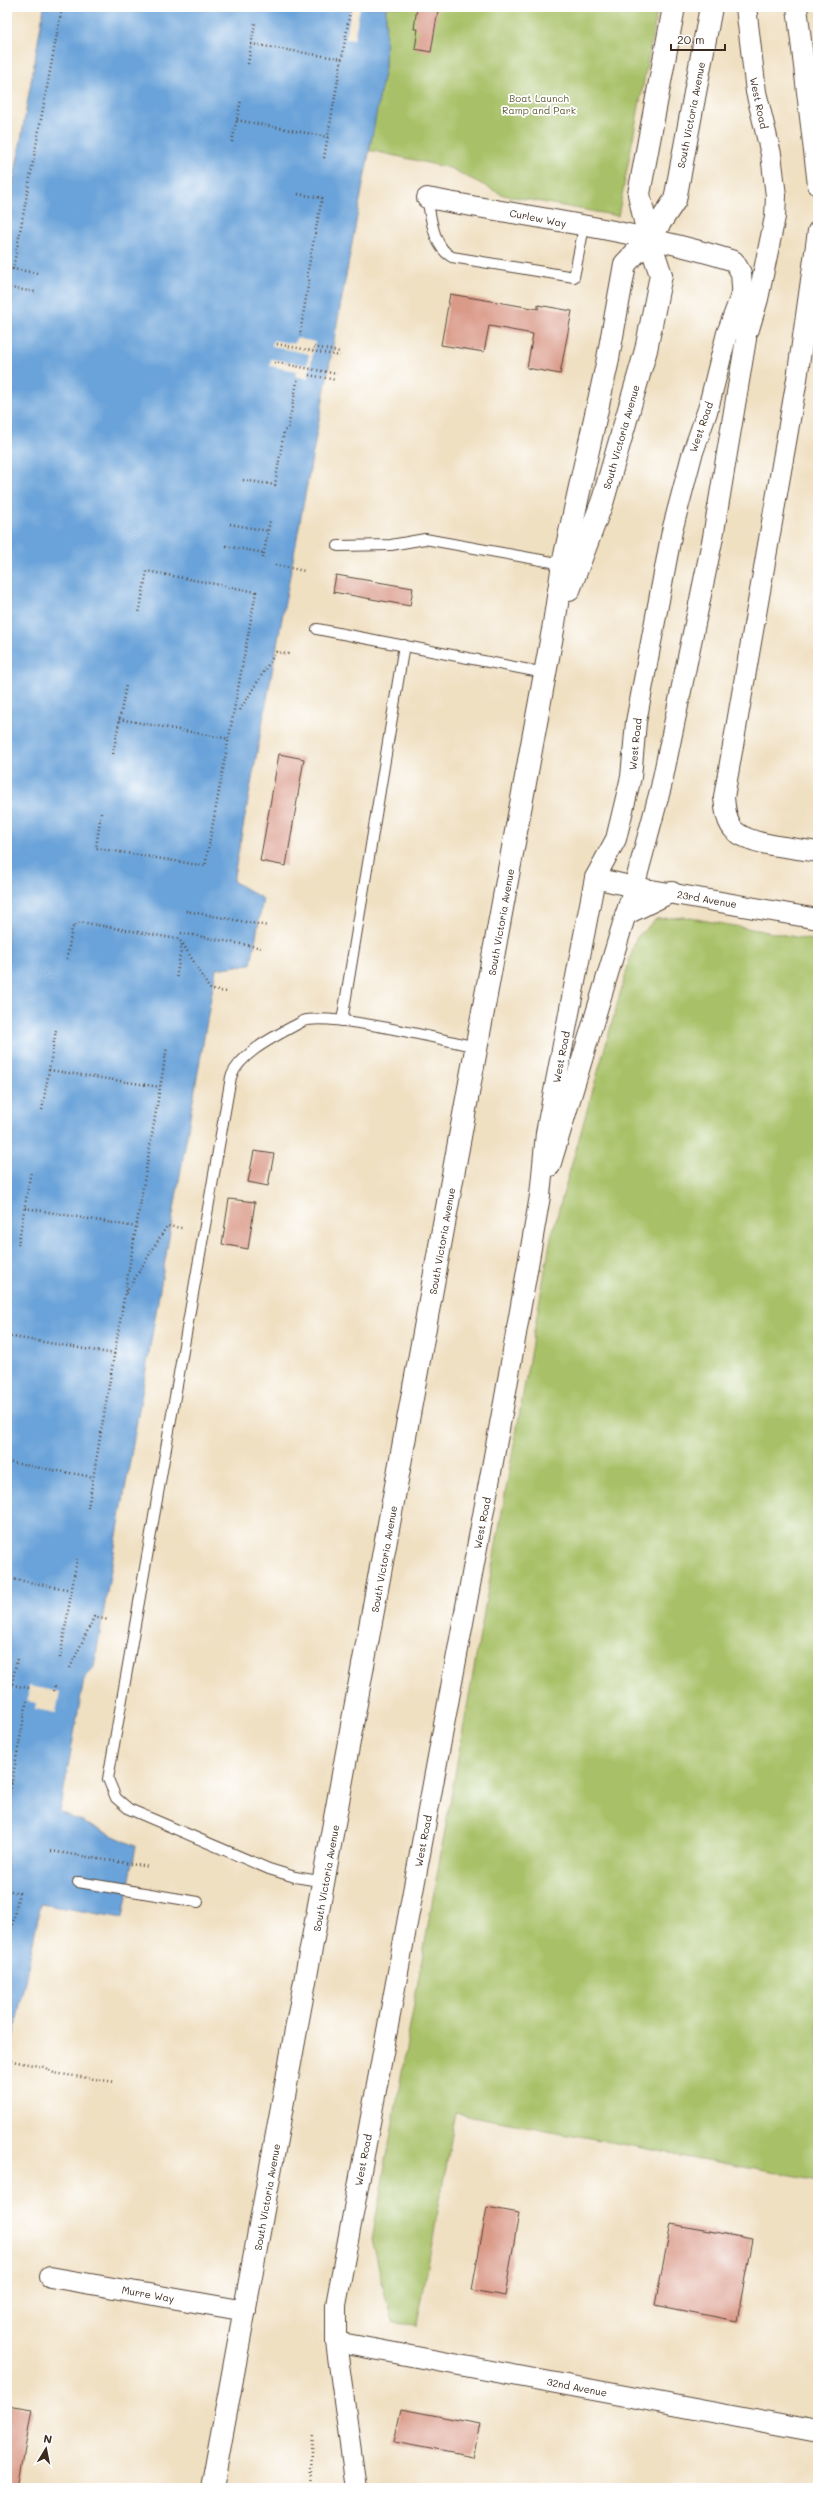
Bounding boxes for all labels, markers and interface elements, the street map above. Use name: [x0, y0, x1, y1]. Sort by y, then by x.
scale bar: [671, 26, 725, 52]
text: 20 m: [677, 31, 705, 47]
street label: South Victoria Avenue: [674, 61, 708, 169]
street label: West Road: [747, 76, 771, 130]
park label: Boat Launch Ramp and Park: [502, 91, 576, 117]
street label: Curlew Way: [508, 206, 568, 230]
street label: South Victoria Avenue: [599, 383, 643, 491]
street label: West Road: [686, 400, 716, 454]
street label: West Road: [625, 717, 645, 771]
street label: South Victoria Avenue: [485, 868, 517, 976]
street label: 23rd Avenue: [676, 887, 738, 911]
street label: West Road: [549, 1030, 573, 1084]
street label: South Victoria Avenue: [426, 1187, 458, 1295]
street label: West Road: [470, 1496, 494, 1550]
street label: South Victoria Avenue: [368, 1505, 400, 1613]
street label: West Road: [411, 1814, 435, 1868]
street label: South Victoria Avenue: [310, 1824, 342, 1932]
street label: West Road: [351, 2133, 375, 2187]
street label: South Victoria Avenue: [251, 2143, 283, 2251]
street label: Murre Way: [121, 2282, 175, 2306]
street label: 32nd Avenue: [546, 2374, 608, 2400]
north arrow: [26, 2429, 66, 2469]
text: N: [42, 2431, 53, 2447]

